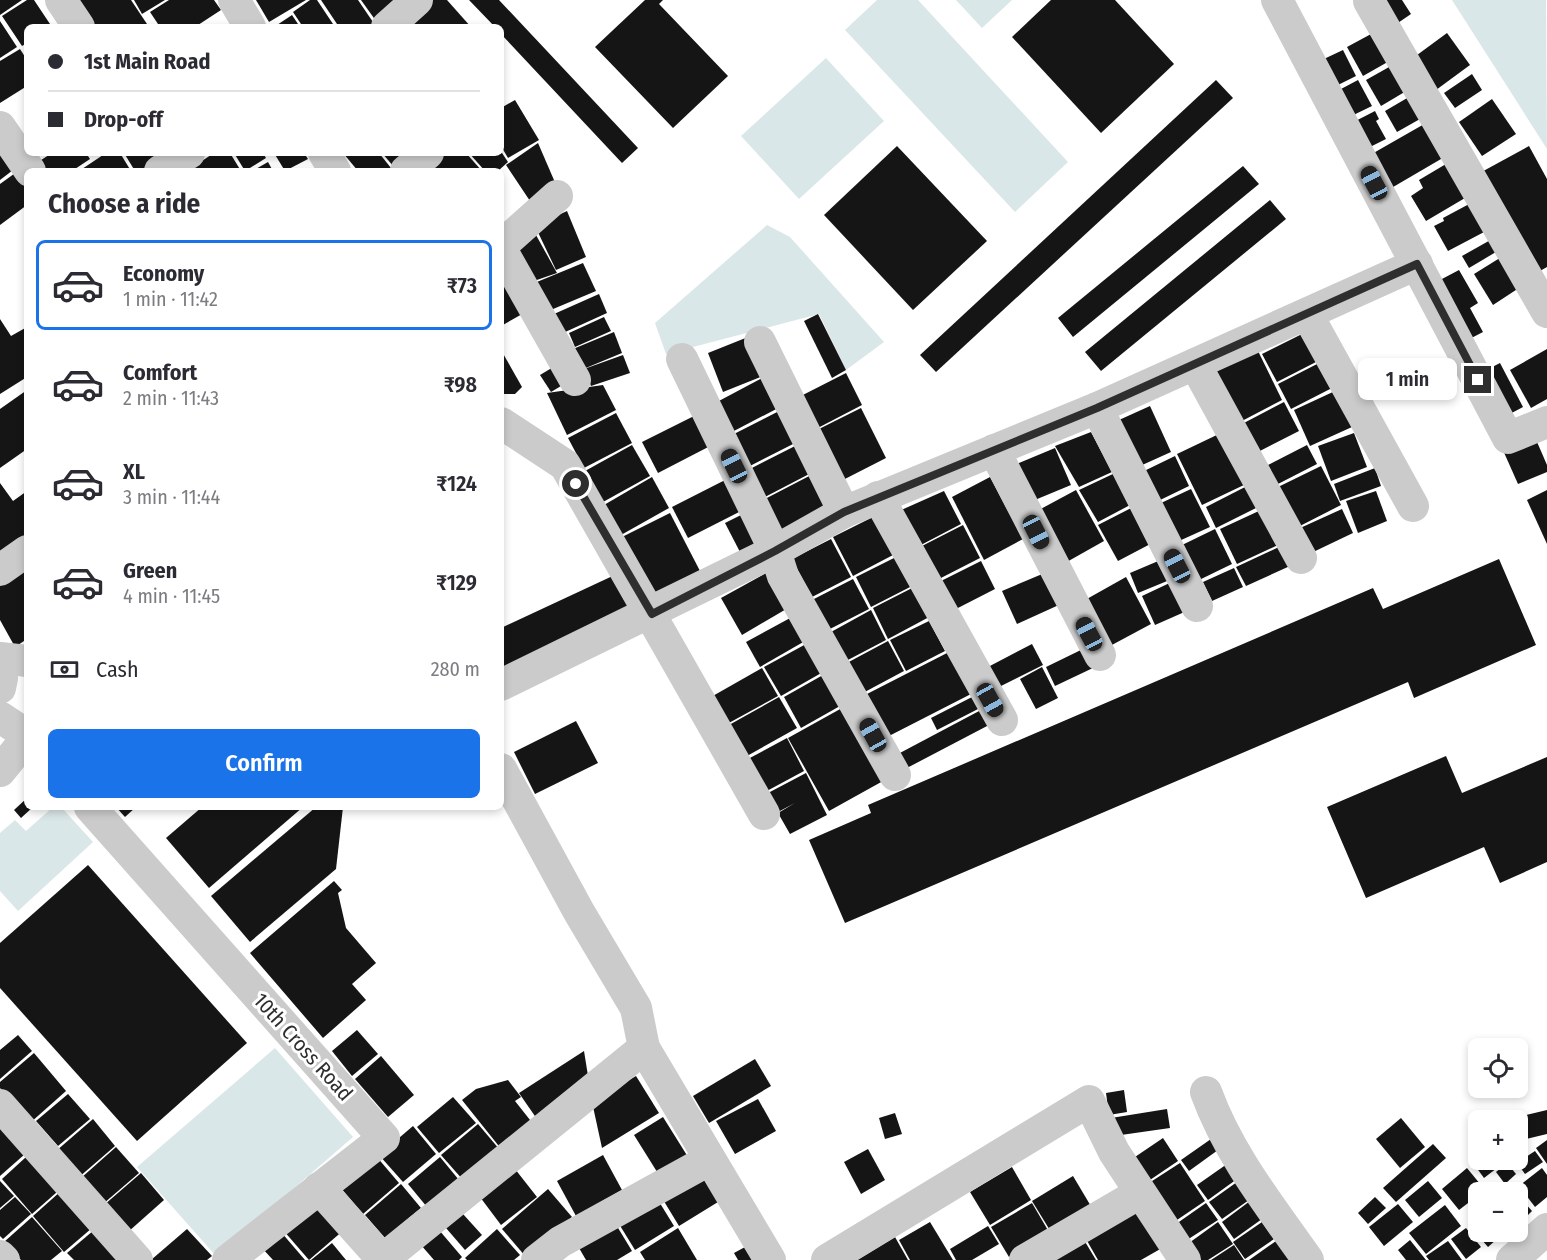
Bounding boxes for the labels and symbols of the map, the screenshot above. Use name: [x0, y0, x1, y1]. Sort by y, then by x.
car: [1358, 163, 1390, 203]
callout: 1 min: [1358, 359, 1457, 401]
route end: [1464, 366, 1491, 393]
car: [718, 446, 750, 486]
route start: [562, 470, 589, 497]
car: [1020, 512, 1052, 552]
car: [1161, 546, 1193, 586]
car: [1073, 614, 1105, 654]
car: [973, 680, 1007, 720]
car: [856, 715, 890, 755]
street label: 10th Cross Road: [248, 988, 358, 1106]

